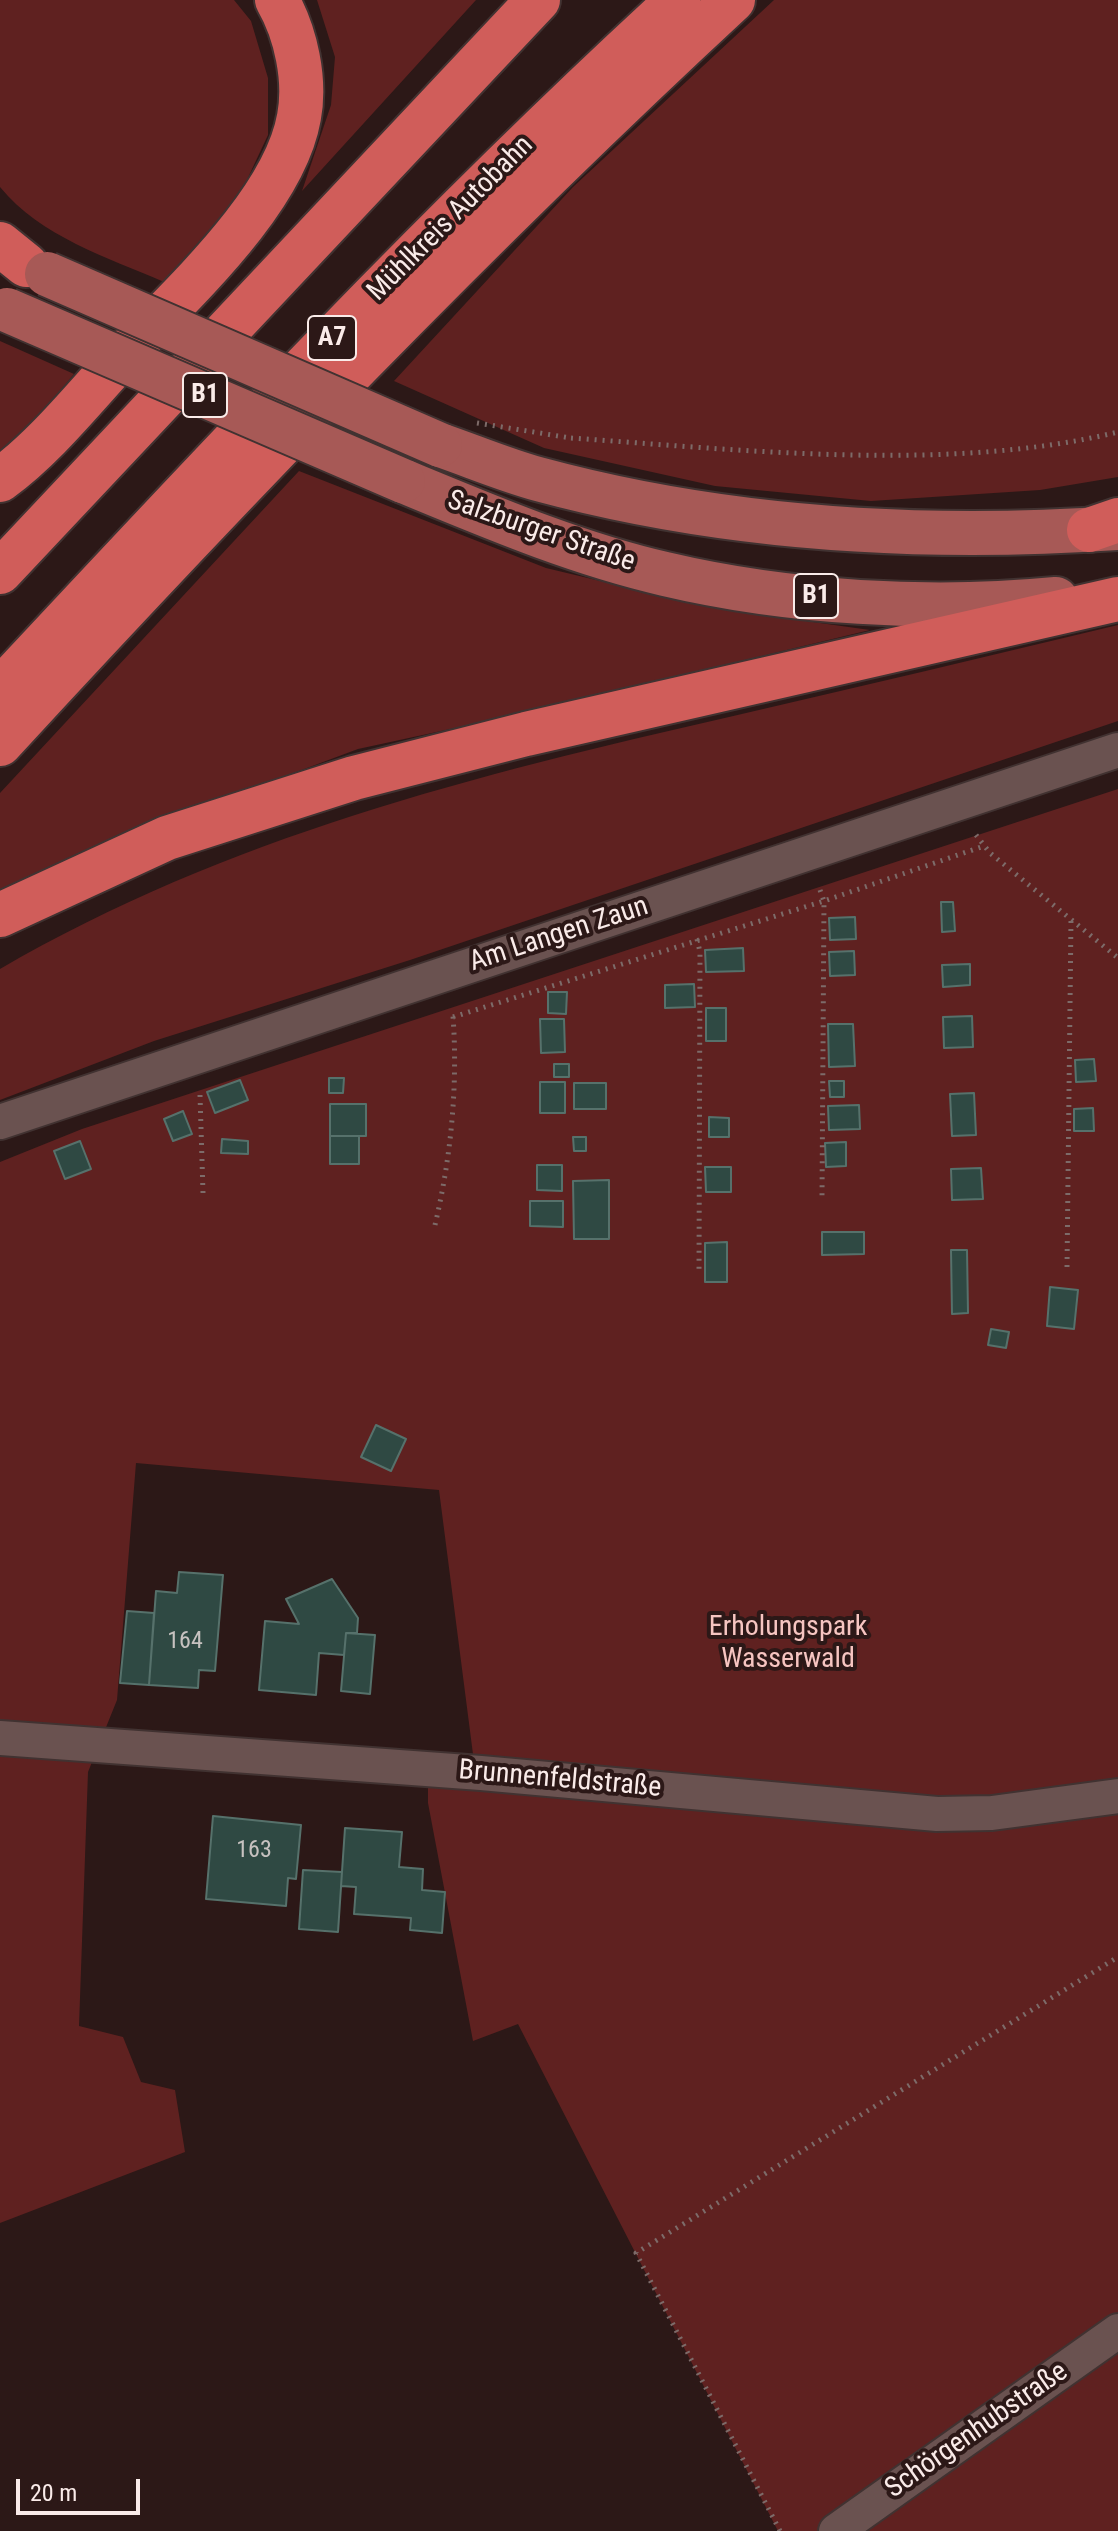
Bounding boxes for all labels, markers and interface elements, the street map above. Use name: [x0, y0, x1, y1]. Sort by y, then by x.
street label: Mühlkreis Autobahn: [361, 129, 541, 309]
road number: A7: [308, 316, 356, 360]
road number: B1: [183, 373, 227, 417]
street label: Salzburger Straße: [443, 484, 639, 580]
road number: B1: [794, 574, 838, 618]
street label: Am Langen Zaun: [465, 890, 653, 980]
park label: Erholungspark Wasserwald: [709, 1611, 867, 1677]
house number: 164: [167, 1628, 203, 1656]
street label: Brunnenfeldstraße: [457, 1754, 663, 1806]
house number: 163: [236, 1837, 272, 1865]
street label: Schörgenhubstraße: [879, 2356, 1075, 2506]
scale bar: [20, 2463, 144, 2513]
text: 20 m: [30, 2479, 77, 2507]

